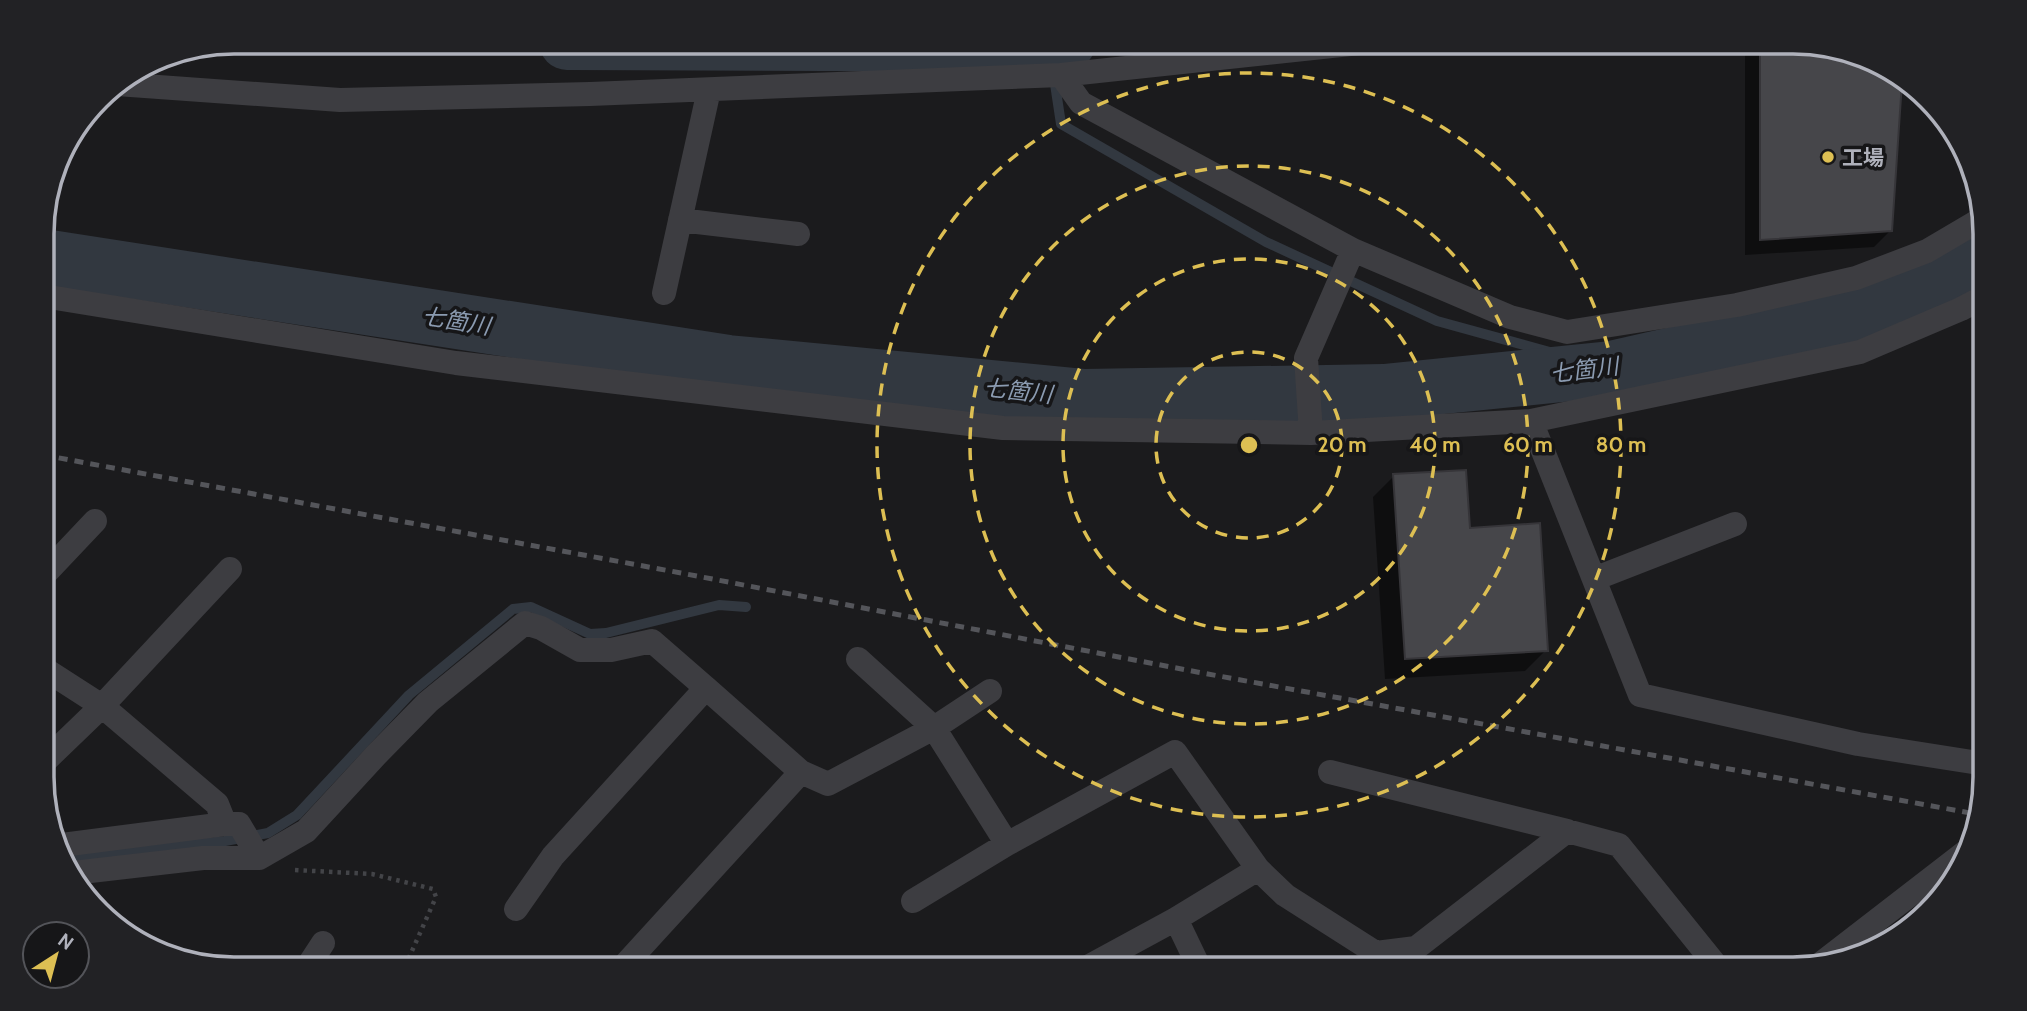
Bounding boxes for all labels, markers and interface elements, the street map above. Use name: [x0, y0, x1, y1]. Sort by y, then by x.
place label: 工場: [1842, 145, 1884, 170]
marker: 工場: [1820, 149, 1836, 165]
water label: 七箇川: [420, 302, 495, 341]
water label: 七箇川: [1548, 352, 1623, 388]
water label: 七箇川: [982, 373, 1057, 409]
text: 20 m: [1318, 432, 1366, 457]
text: 40 m: [1410, 432, 1460, 457]
text: 60 m: [1503, 432, 1553, 457]
text: 80 m: [1596, 432, 1646, 457]
centre of rings: [1237, 433, 1261, 457]
north arrow: [21, 920, 91, 990]
text: N: [54, 928, 78, 955]

